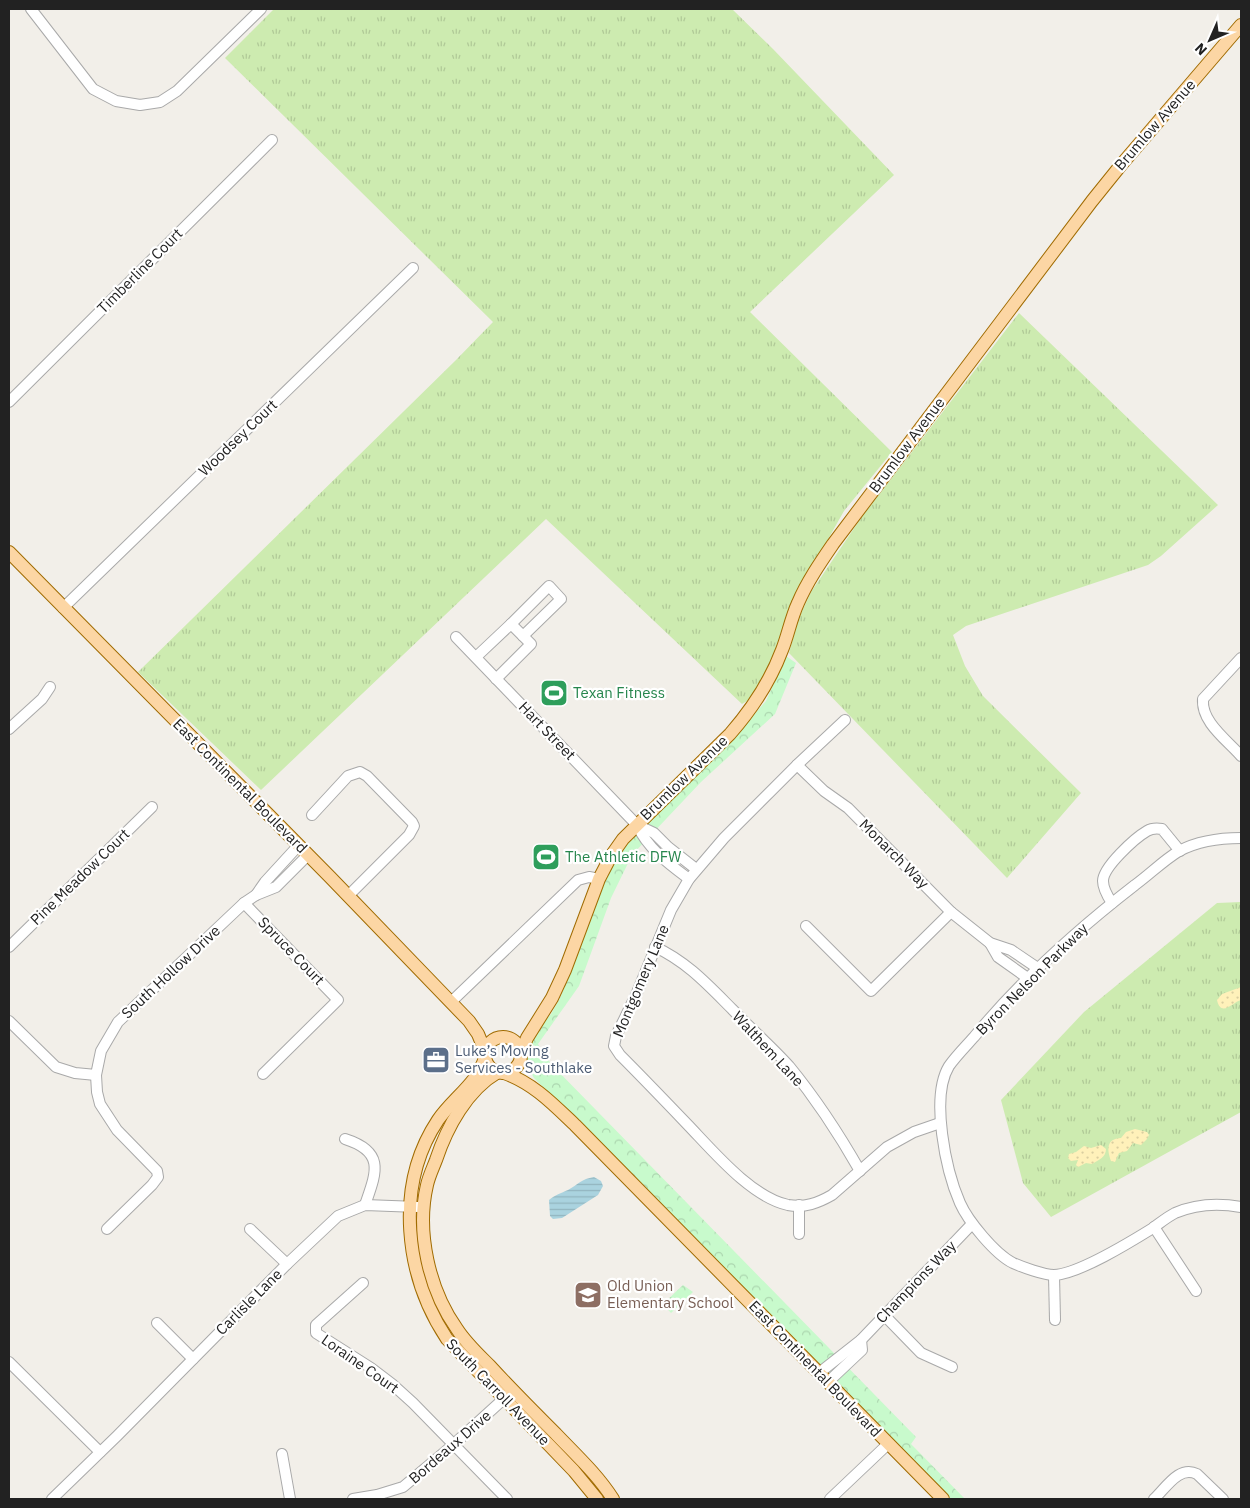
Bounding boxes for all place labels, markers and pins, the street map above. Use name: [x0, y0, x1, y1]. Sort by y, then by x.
sports icon: Texan Fitness: [539, 678, 569, 708]
place label: Texan Fitness: [573, 683, 665, 702]
sports icon: The Athletic DFW: [531, 842, 561, 872]
place label: The Athletic DFW: [565, 847, 682, 866]
place label: Luke’s Moving Services - Southlake: [455, 1041, 592, 1077]
office icon: Luke’s Moving Services - Southlake: [421, 1045, 451, 1075]
place label: Old Union Elementary School: [607, 1276, 734, 1312]
school or university icon: Old Union Elementary School: [573, 1280, 603, 1310]

